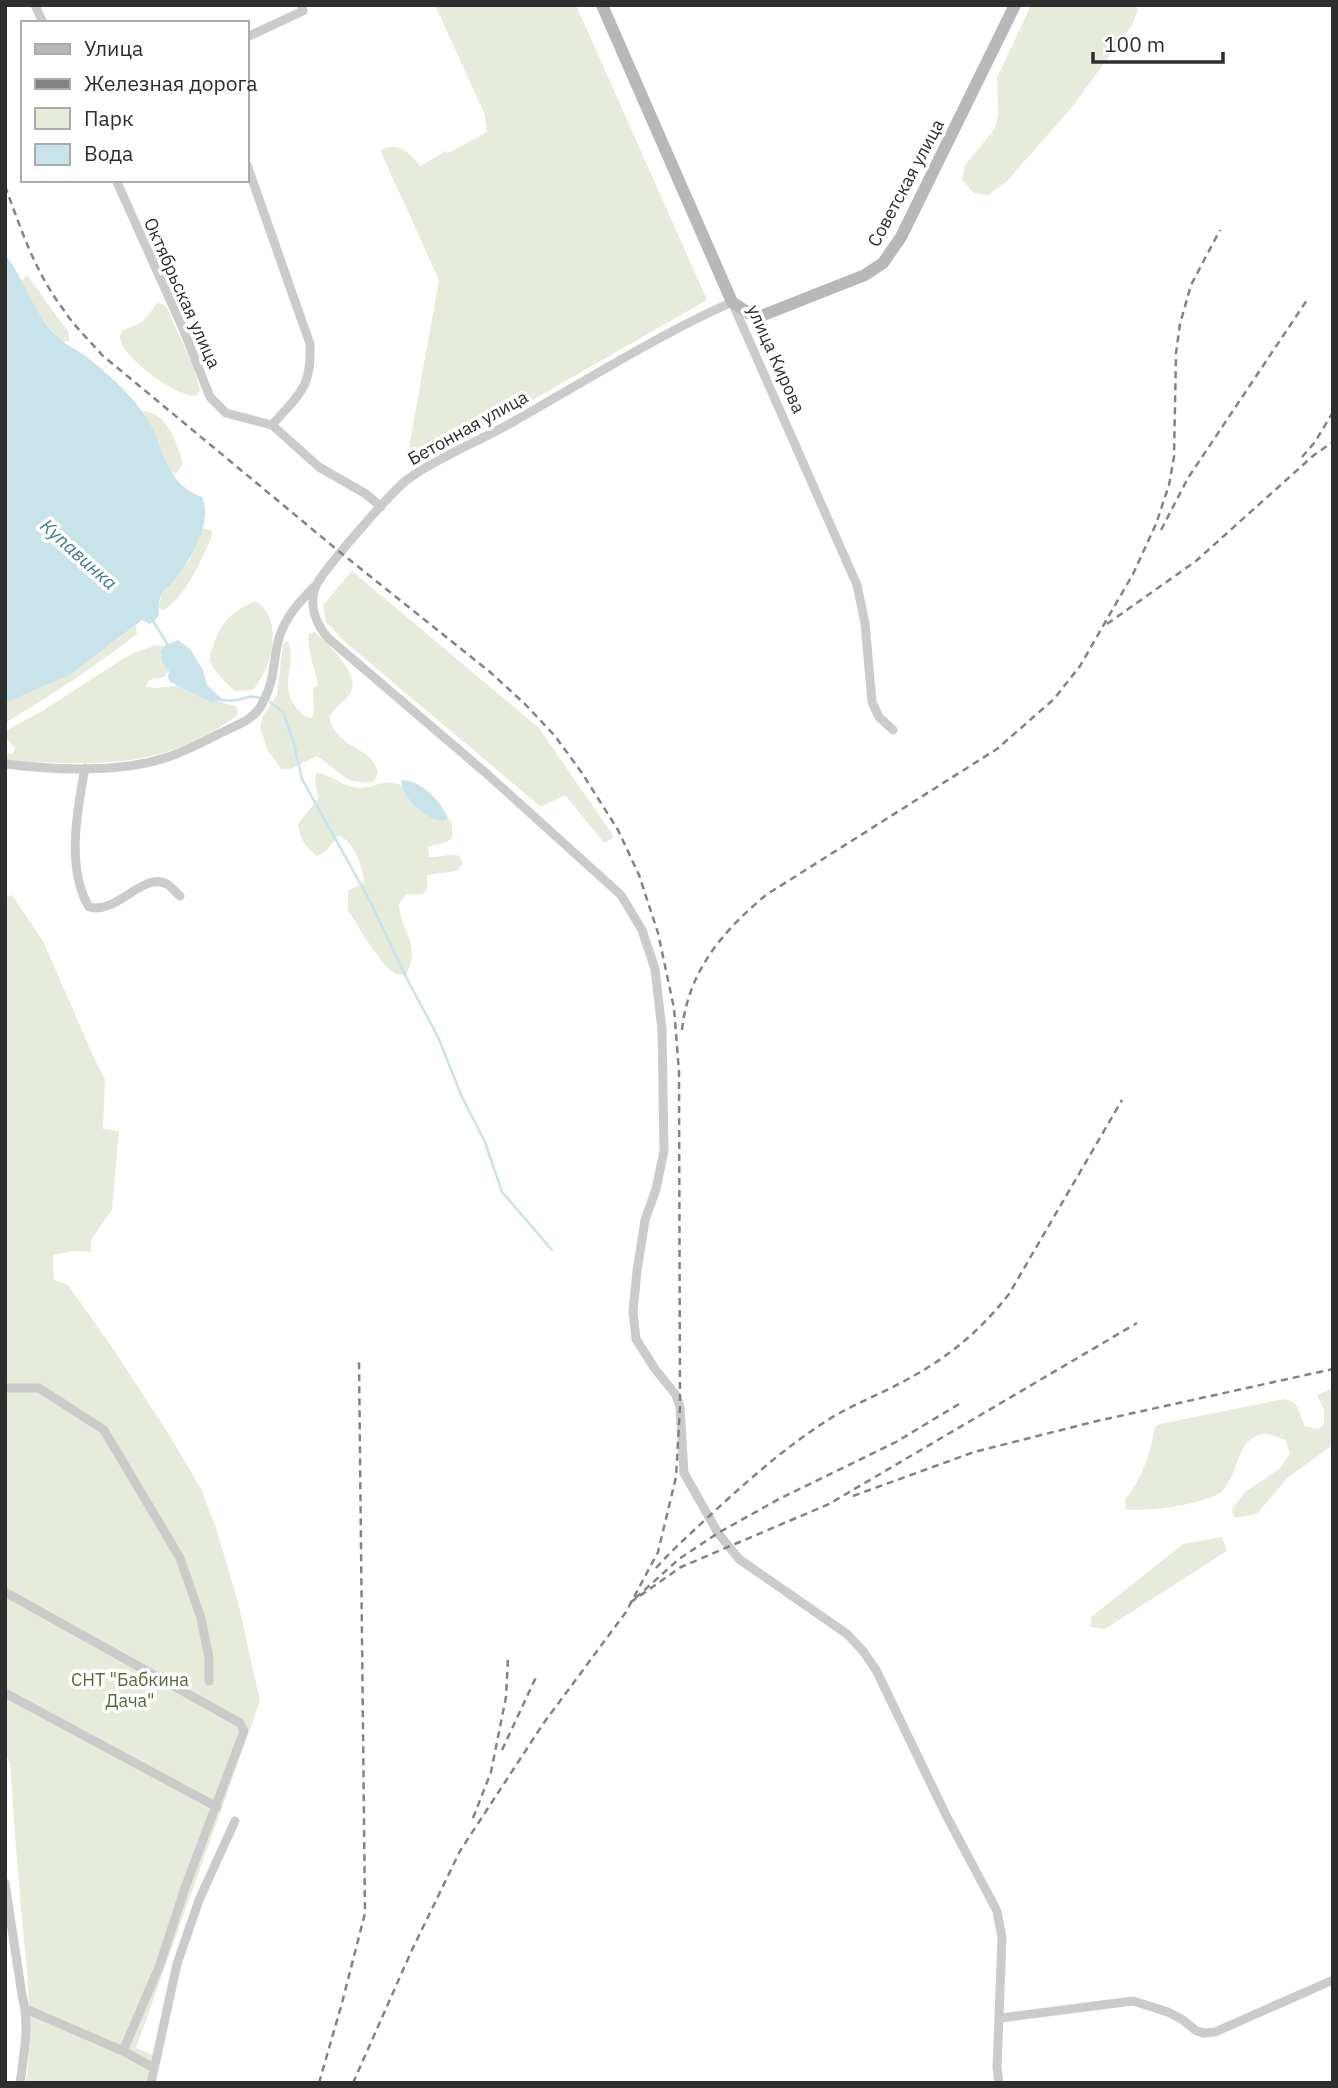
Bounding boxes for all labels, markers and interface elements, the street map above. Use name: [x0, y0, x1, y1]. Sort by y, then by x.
legend: [21, 21, 248, 182]
scale bar: [1093, 21, 1222, 65]
text: 100 m: [1104, 30, 1165, 58]
text: Улица: [84, 34, 143, 62]
text: Железная дорога: [84, 69, 257, 97]
text: Парк: [84, 104, 134, 132]
street label: Советская улица: [862, 115, 949, 251]
text: Вода: [84, 139, 133, 167]
street label: Октябрьская улица: [139, 214, 226, 372]
street label: улица Кирова: [742, 301, 811, 417]
street label: Бетонная улица: [404, 385, 532, 470]
water label: Купавинка: [36, 513, 122, 595]
park label: СНТ "Бабкина Дача": [71, 1668, 189, 1712]

